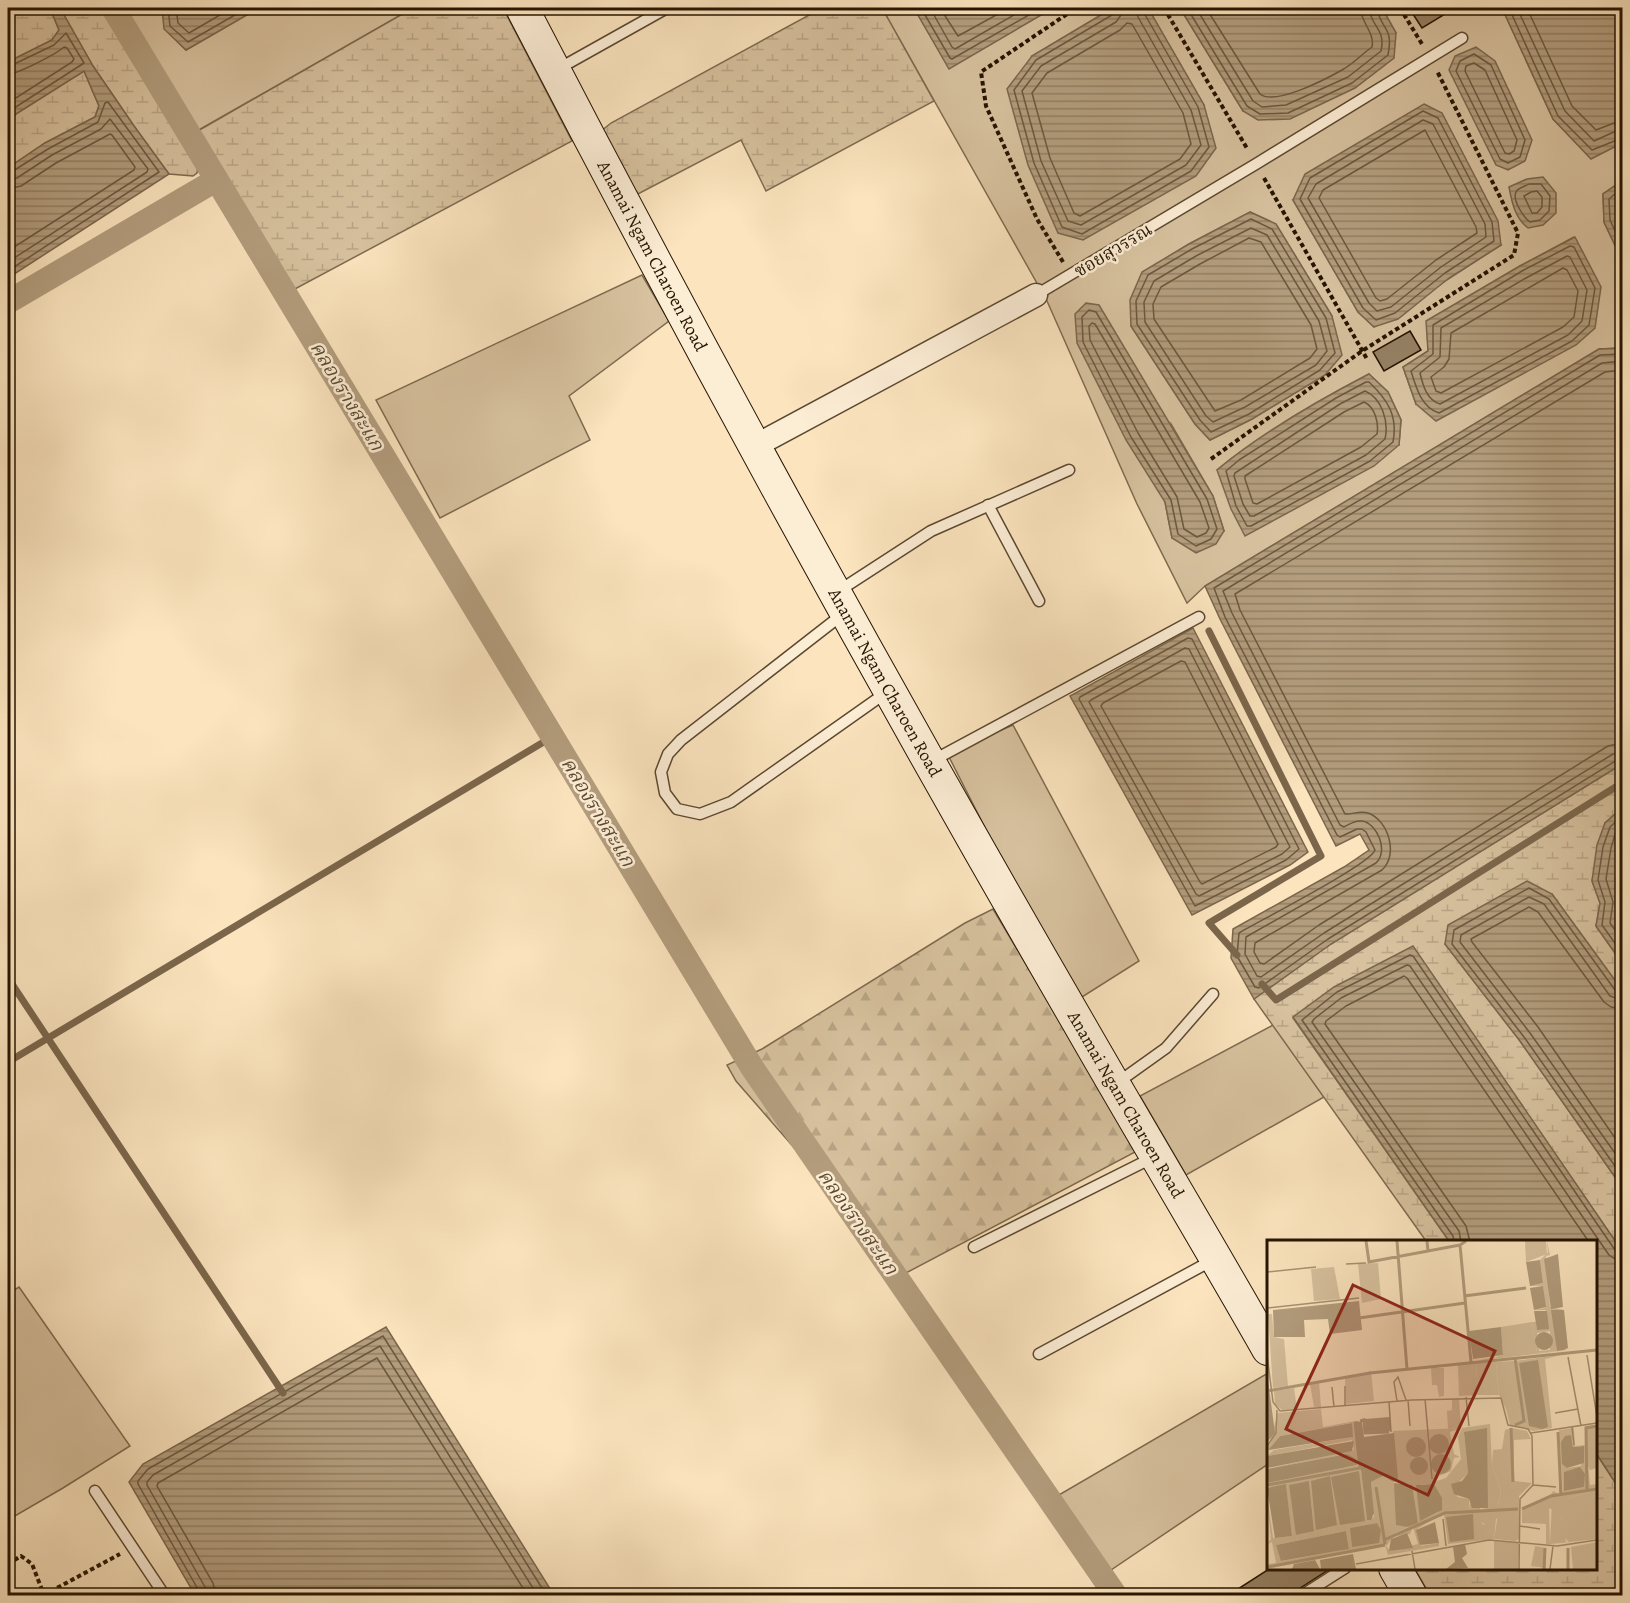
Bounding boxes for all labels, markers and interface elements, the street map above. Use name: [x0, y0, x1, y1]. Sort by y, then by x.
street label: Anamai Ngam Charoen Road: [591, 155, 713, 356]
street label: ซอยสุวรรณ: [1070, 217, 1156, 283]
water label: คลองรางสะแก: [304, 336, 391, 456]
street label: Anamai Ngam Charoen Road: [822, 583, 948, 782]
water label: คลองรางสะแก: [555, 752, 642, 872]
street label: Anamai Ngam Charoen Road: [1062, 1006, 1190, 1203]
water label: คลองรางสะแก: [812, 1164, 905, 1281]
inset map: [1267, 1240, 1597, 1570]

